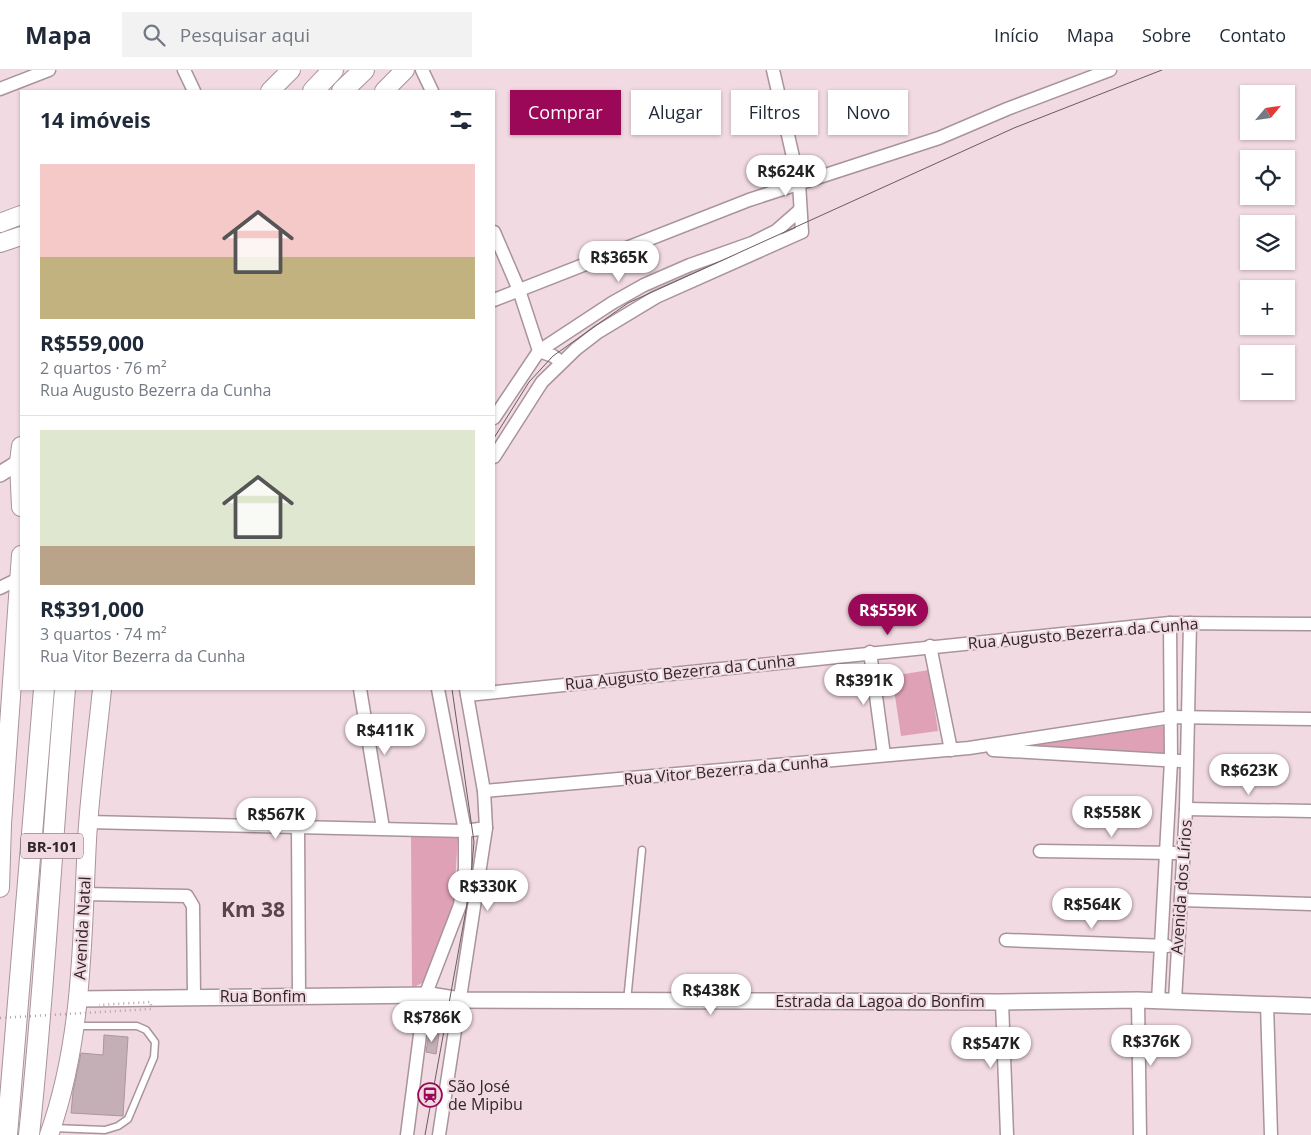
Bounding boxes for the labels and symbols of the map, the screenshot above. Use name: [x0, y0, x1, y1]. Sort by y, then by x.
north arrow: [1240, 85, 1295, 140]
pin: R$624K: [745, 154, 827, 197]
pin: R$365K: [578, 240, 660, 283]
pin: R$559K: [847, 594, 929, 636]
street label: Rua Augusto Bezerra da Cunha: [967, 612, 1199, 654]
street label: Rua Augusto Bezerra da Cunha: [564, 649, 796, 695]
pin: R$391K: [823, 664, 905, 706]
pin: R$411K: [344, 714, 426, 756]
street label: Rua Vitor Bezerra da Cunha: [623, 750, 829, 790]
pin: R$623K: [1208, 754, 1290, 796]
pin: R$558K: [1071, 796, 1153, 838]
pin: R$567K: [235, 798, 317, 840]
street label: Avenida dos Lírios: [1165, 819, 1197, 955]
road number: BR-101: [21, 834, 83, 858]
pin: R$330K: [447, 870, 529, 912]
street label: Avenida Natal: [68, 876, 96, 980]
pin: R$564K: [1051, 888, 1133, 930]
district label: Km 38: [221, 895, 285, 923]
pin: R$438K: [670, 974, 752, 1016]
street label: Rua Bonfim: [220, 985, 306, 1007]
street label: Estrada da Lagoa do Bonfim: [775, 990, 985, 1012]
pin: R$786K: [391, 1000, 473, 1043]
pin: R$376K: [1110, 1024, 1192, 1067]
pin: R$547K: [950, 1026, 1032, 1069]
place label: São José de Mipibu: [448, 1075, 523, 1115]
station icon: São José de Mipibu: [417, 1082, 443, 1108]

